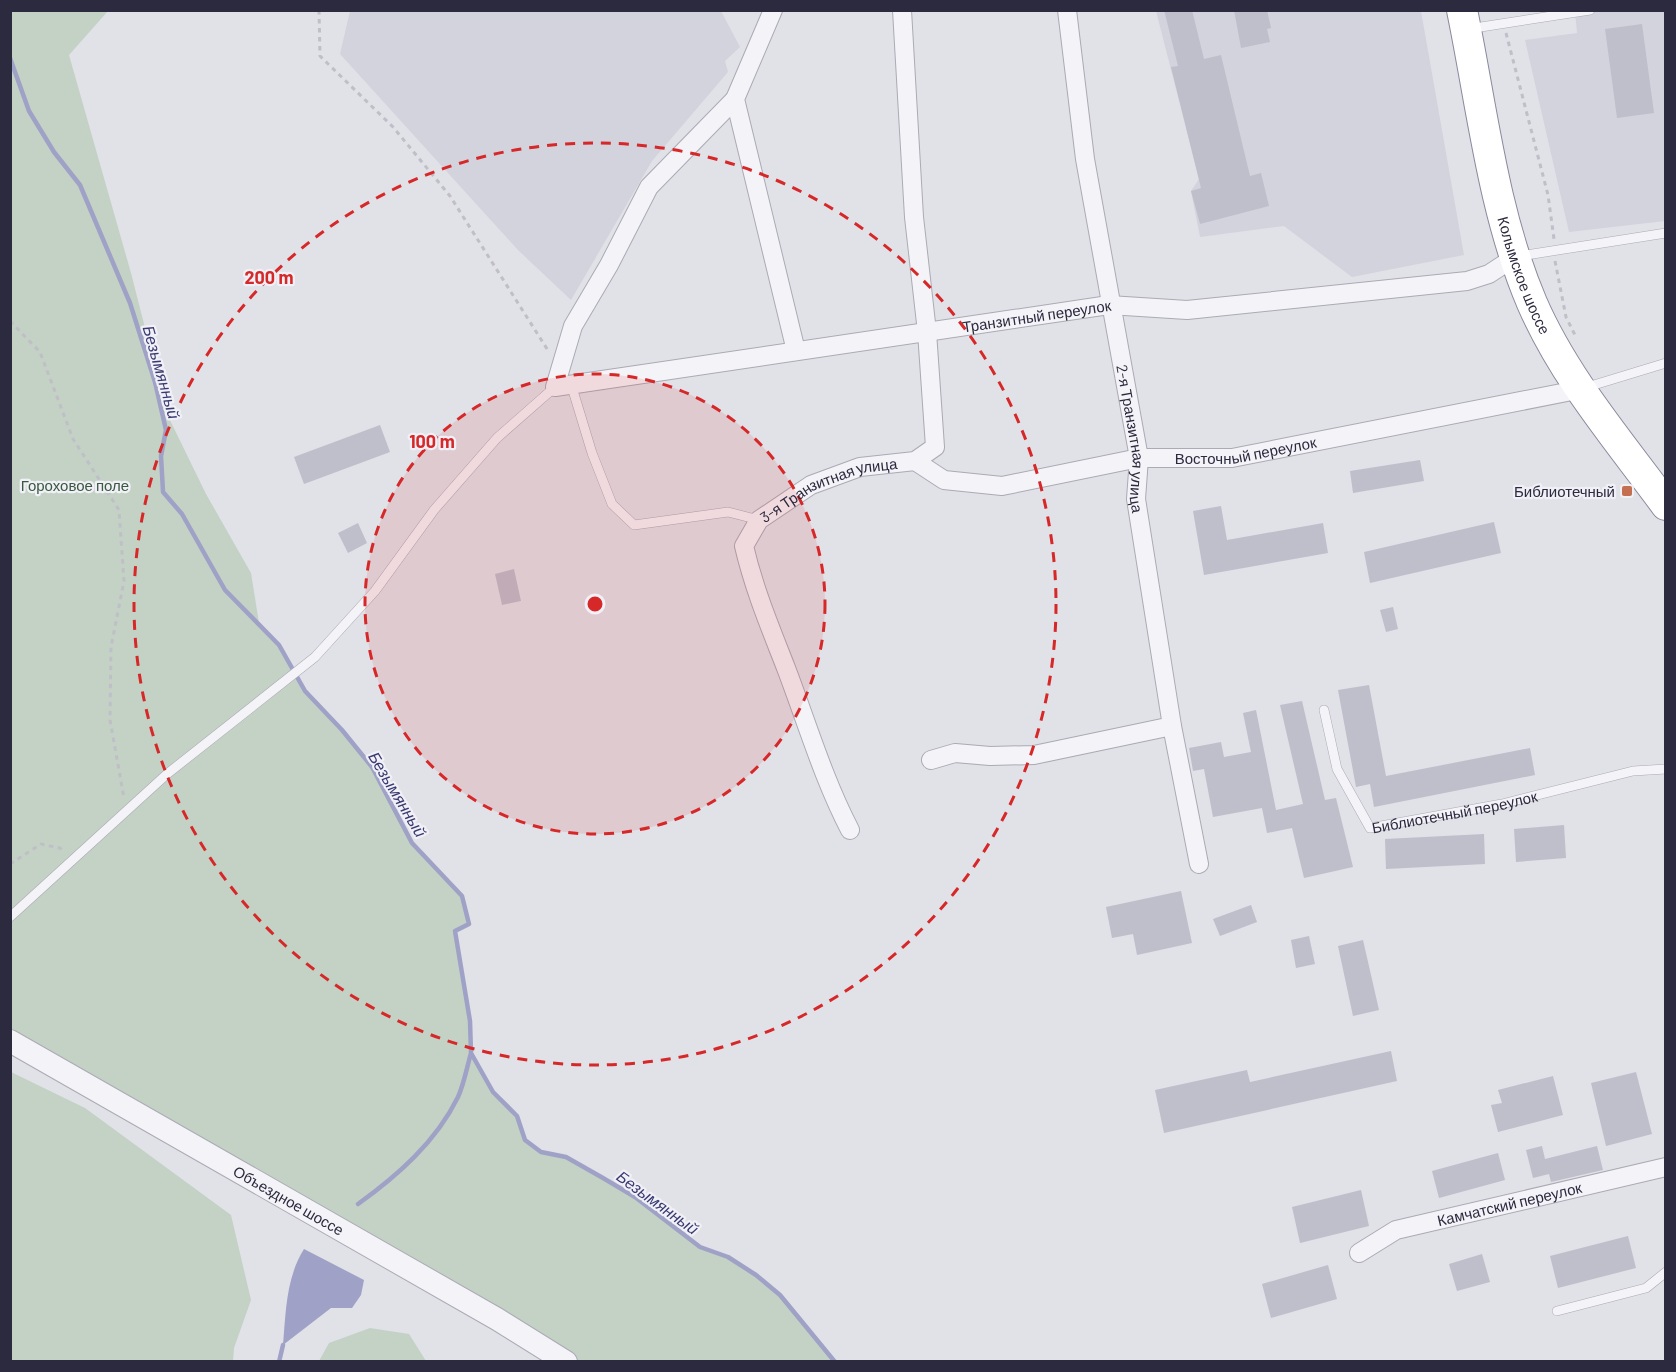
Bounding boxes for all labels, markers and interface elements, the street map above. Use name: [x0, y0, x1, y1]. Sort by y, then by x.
street label: Колымское шоссе: [1494, 214, 1554, 337]
text: 200 m: [244, 266, 294, 288]
street label: Транзитный переулок: [961, 296, 1113, 336]
water label: Безымянный: [140, 323, 184, 421]
street label: 2-я Транзитная улица: [1113, 363, 1148, 515]
text: 100 m: [409, 430, 455, 452]
street label: Восточный переулок: [1175, 433, 1318, 467]
street label: 3-я Транзитная улица: [756, 454, 899, 526]
park label: Гороховое поле: [21, 476, 129, 494]
place label: Библиотечный: [1514, 482, 1615, 500]
marker: Библиотечный: [1620, 484, 1634, 498]
centre of rings: [585, 594, 605, 614]
water label: Безымянный: [365, 748, 431, 840]
street label: Библиотечный переулок: [1370, 786, 1539, 837]
street label: Объездное шоссе: [230, 1162, 347, 1239]
water label: Безымянный: [614, 1166, 703, 1238]
street label: Камчатский переулок: [1435, 1178, 1584, 1229]

